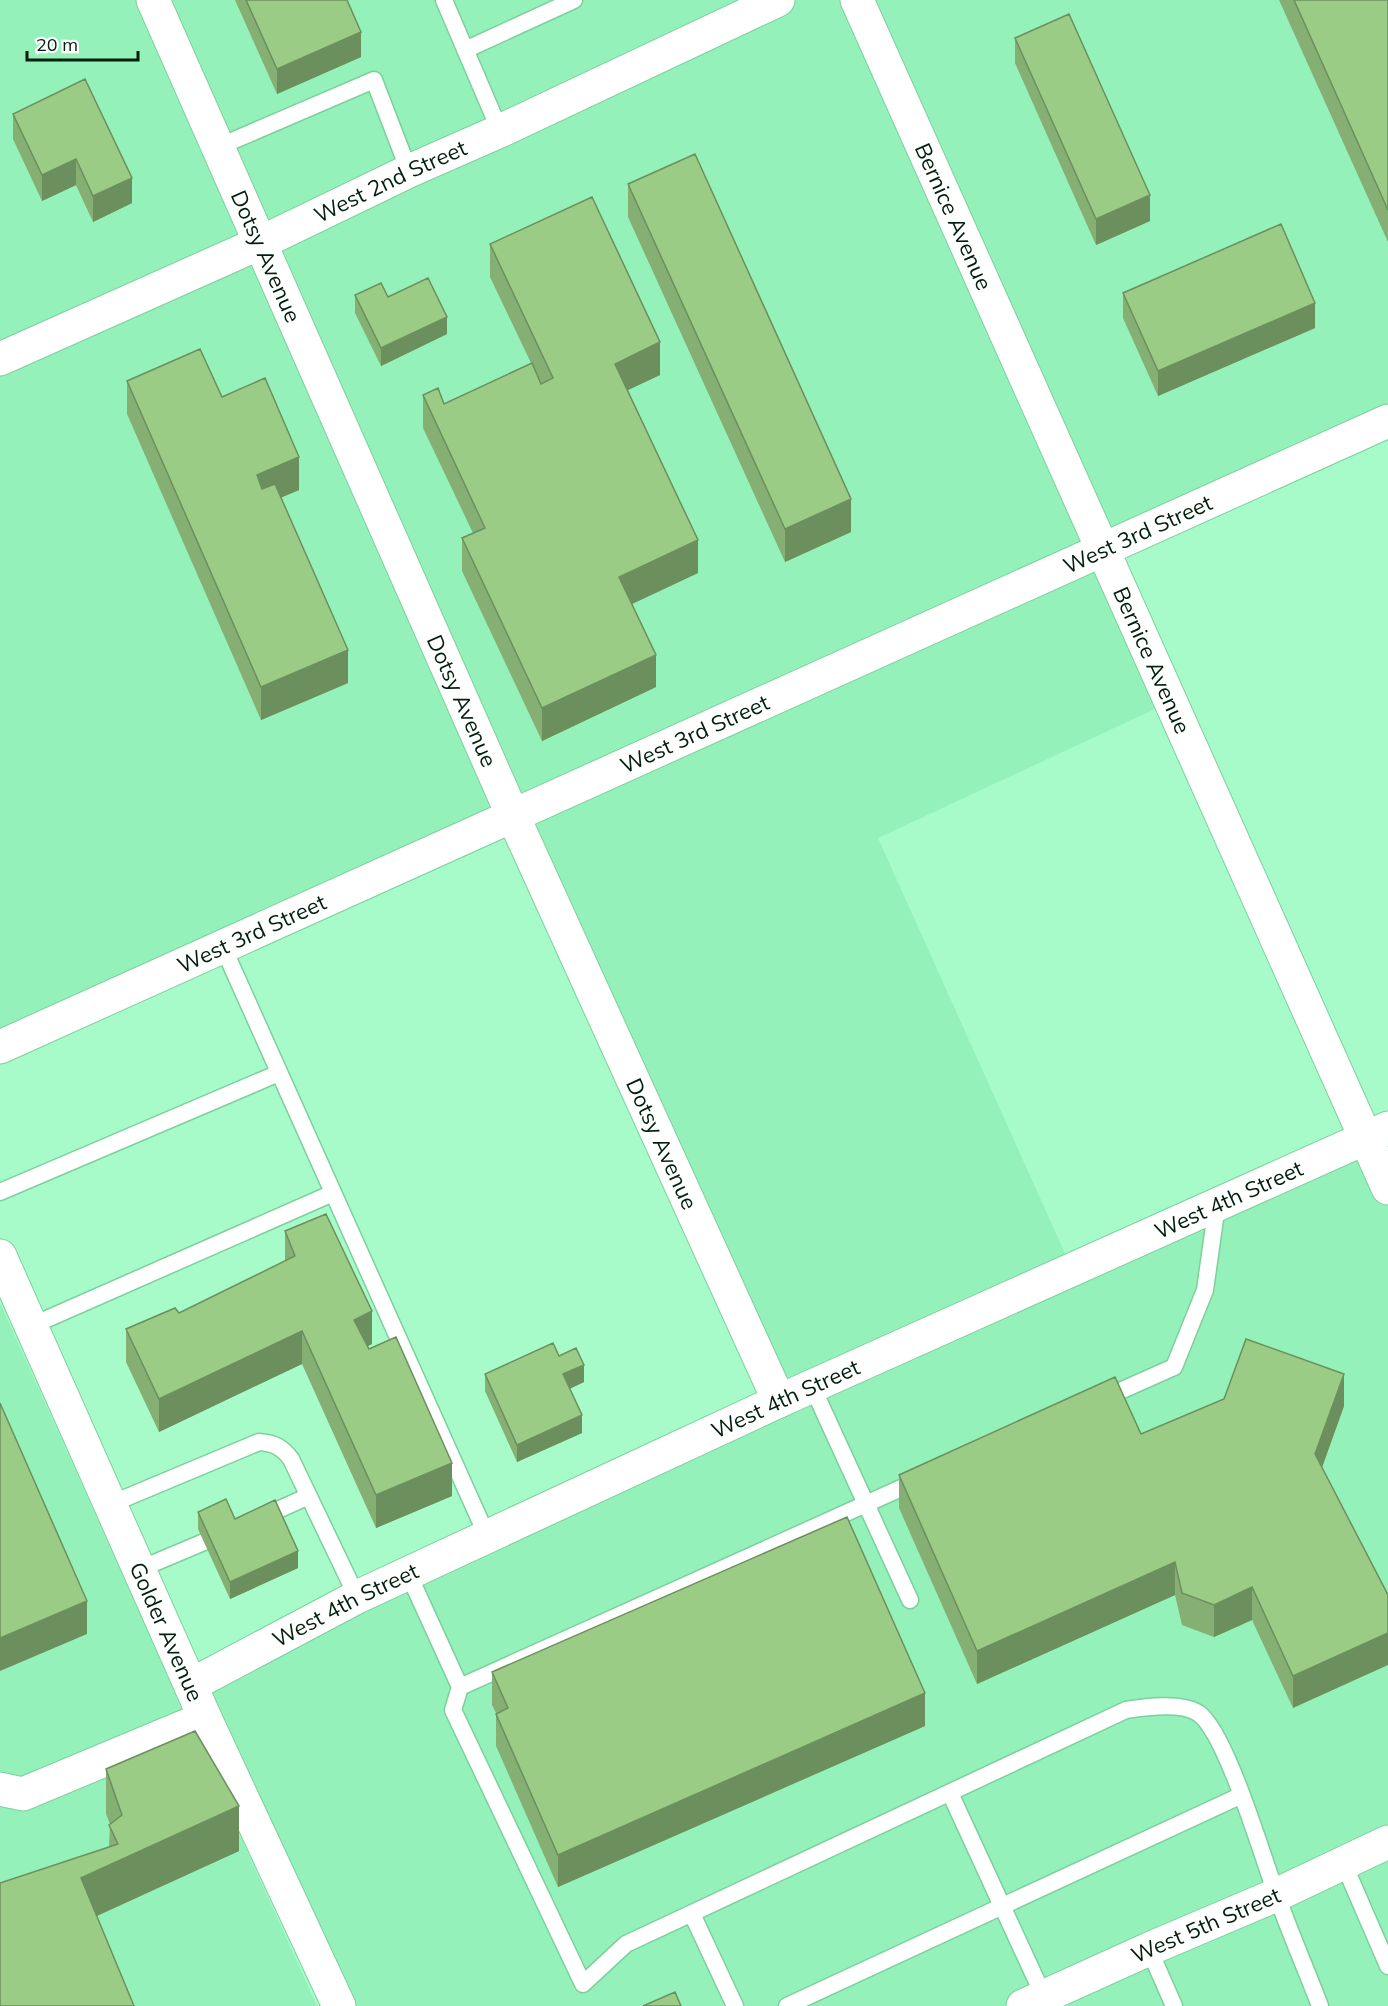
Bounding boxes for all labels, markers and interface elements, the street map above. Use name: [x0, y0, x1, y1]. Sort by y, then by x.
scale bar: [27, 24, 138, 62]
text: 20 m: [36, 33, 78, 56]
street label: West 2nd Street: [309, 133, 471, 229]
street label: Bernice Avenue: [909, 138, 999, 294]
street label: Dotsy Avenue: [225, 186, 307, 327]
street label: West 3rd Street: [1059, 488, 1217, 580]
street label: Bernice Avenue: [1107, 582, 1197, 738]
street label: Dotsy Avenue: [421, 630, 504, 771]
street label: West 3rd Street: [616, 688, 774, 779]
street label: West 3rd Street: [173, 888, 331, 979]
street label: Dotsy Avenue: [620, 1074, 704, 1214]
street label: West 4th Street: [1150, 1154, 1308, 1245]
street label: West 4th Street: [707, 1353, 864, 1444]
street label: West 4th Street: [268, 1556, 423, 1653]
street label: Golder Avenue: [124, 1558, 210, 1706]
street label: West 5th Street: [1127, 1881, 1285, 1969]

